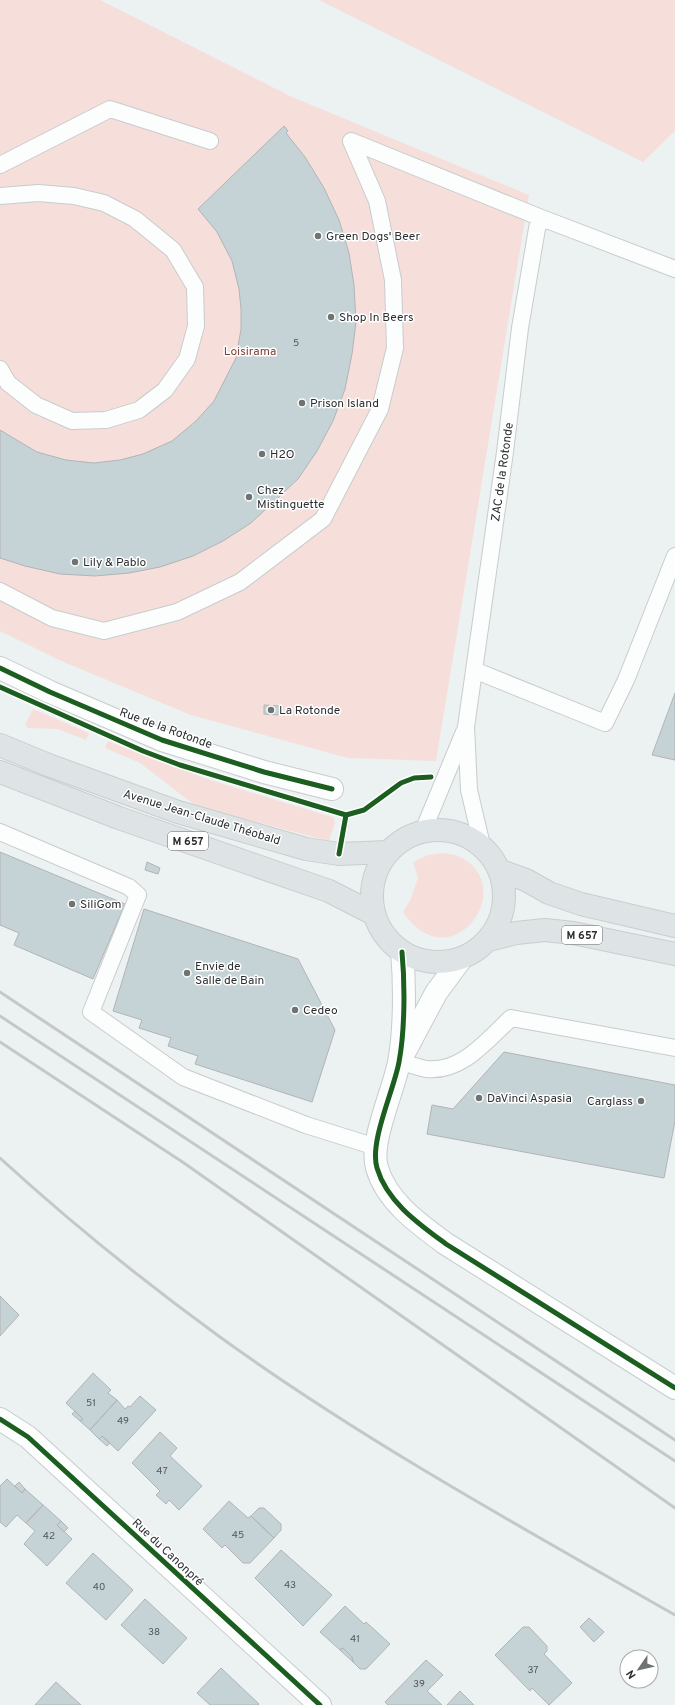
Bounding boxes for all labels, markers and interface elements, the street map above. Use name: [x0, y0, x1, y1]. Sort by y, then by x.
place label: Green Dogs' Beer: [326, 229, 420, 245]
marker: Green Dogs' Beer: [313, 231, 323, 241]
place label: Shop In Beers: [339, 310, 414, 326]
marker: Shop In Beers: [326, 312, 336, 322]
house number: 5: [293, 337, 299, 350]
park label: Loisirama: [224, 344, 276, 360]
place label: Prison Island: [310, 396, 379, 412]
marker: Prison Island: [297, 398, 307, 408]
street label: ZAC de la Rotonde: [488, 422, 518, 523]
place label: H2O: [270, 447, 295, 463]
marker: H2O: [257, 449, 267, 459]
place label: Chez Mistinguette: [257, 483, 325, 513]
marker: Chez Mistinguette: [244, 492, 254, 502]
place label: Lily & Pablo: [83, 555, 147, 571]
marker: Lily & Pablo: [70, 557, 80, 567]
place label: La Rotonde: [279, 703, 340, 719]
street label: Rue de la Rotonde: [117, 705, 214, 753]
marker: La Rotonde: [266, 705, 276, 715]
street label: Avenue Jean-Claude Théobald: [121, 786, 282, 850]
road number: M 657: [168, 832, 208, 850]
place label: SiliGom: [80, 897, 121, 913]
marker: SiliGom: [67, 899, 77, 909]
road number: M 657: [562, 926, 602, 944]
place label: Envie de Salle de Bain: [195, 959, 264, 989]
marker: Envie de Salle de Bain: [182, 968, 192, 978]
place label: Cedeo: [303, 1003, 338, 1019]
marker: Cedeo: [290, 1005, 300, 1015]
place label: DaVinci Aspasia: [487, 1091, 572, 1107]
marker: DaVinci Aspasia: [474, 1093, 484, 1103]
place label: Carglass: [587, 1094, 633, 1110]
marker: Carglass: [636, 1096, 646, 1106]
house number: 51: [86, 1397, 96, 1410]
house number: 49: [117, 1415, 129, 1428]
house number: 47: [156, 1465, 168, 1478]
street label: Rue du Canonpré: [128, 1515, 207, 1590]
house number: 45: [232, 1529, 244, 1542]
house number: 42: [43, 1530, 55, 1543]
house number: 43: [284, 1579, 296, 1592]
house number: 40: [93, 1581, 105, 1594]
house number: 38: [148, 1626, 160, 1639]
house number: 41: [350, 1633, 360, 1646]
north arrow: [619, 1649, 659, 1689]
house number: 37: [527, 1664, 539, 1677]
text: N: [624, 1667, 640, 1681]
house number: 39: [413, 1678, 425, 1691]

